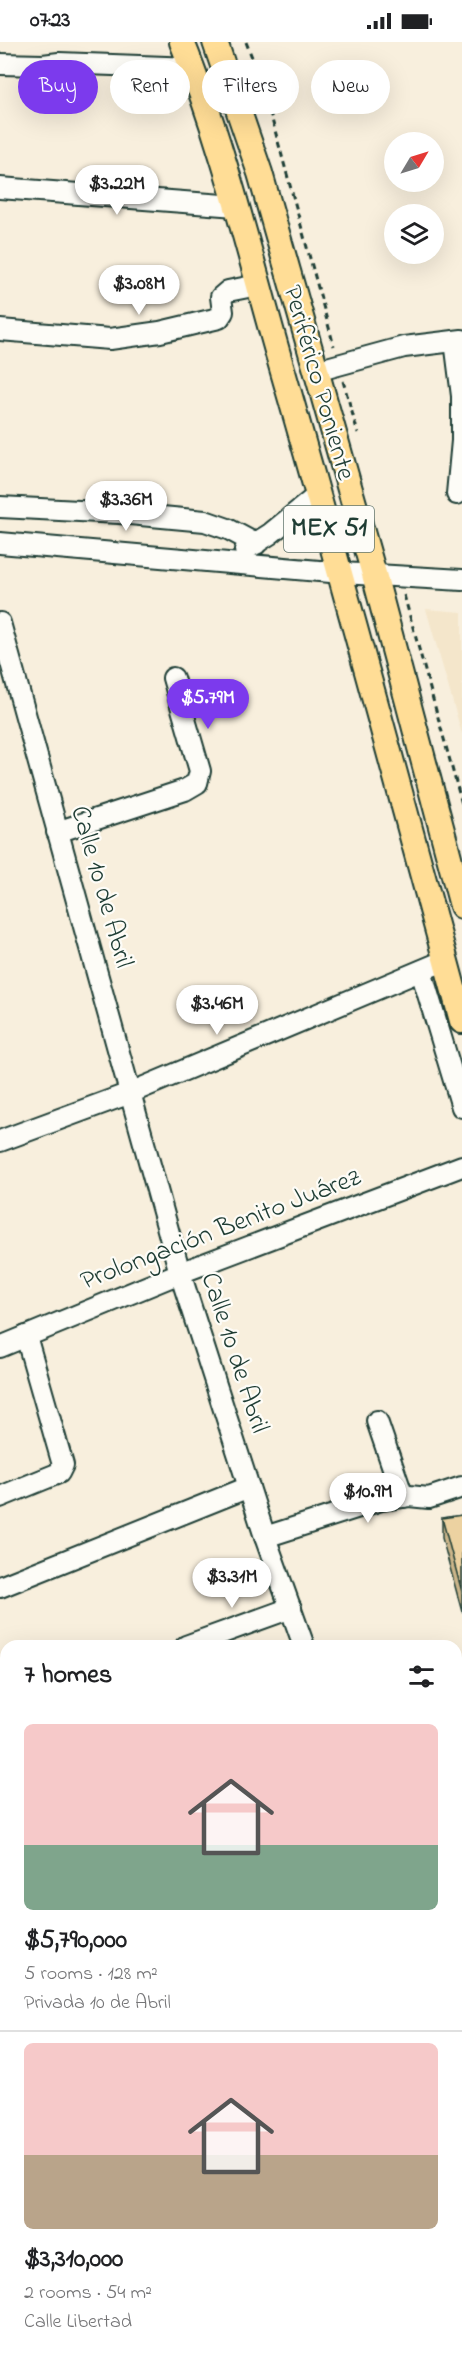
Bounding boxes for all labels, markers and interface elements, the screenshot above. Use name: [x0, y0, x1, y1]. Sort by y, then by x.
text: 07:23: [30, 5, 70, 37]
chip: Buy: [18, 60, 98, 114]
chip: Rent: [110, 60, 190, 114]
chip: Filters: [202, 60, 299, 114]
chip: New: [311, 60, 390, 114]
north arrow: [384, 132, 444, 192]
map controls: [384, 132, 444, 264]
pin: $3.22M: [68, 165, 166, 216]
text: $3.22M: [89, 170, 145, 199]
button: layers: [384, 204, 444, 264]
pin: $3.08M: [90, 265, 188, 316]
text: $3.08M: [113, 270, 165, 299]
street label: Periférico Poniente: [272, 281, 365, 486]
pin: $3.36M: [77, 481, 175, 532]
text: $3.36M: [99, 486, 153, 515]
road number: MEX 51: [284, 506, 374, 552]
pin: $5.79M: [159, 679, 257, 730]
text: $5.79M: [181, 684, 235, 713]
street label: Calle 10 de Abril: [59, 801, 143, 973]
pin: $3.46M: [168, 985, 266, 1036]
text: $3.46M: [190, 990, 244, 1019]
street label: Prolongación Benito Juárez: [75, 1158, 367, 1302]
street label: Calle 10 de Abril: [190, 1268, 278, 1438]
pin: $10.9M: [319, 1473, 417, 1524]
text: $10.9M: [343, 1478, 393, 1507]
pin: $3.31M: [183, 1558, 281, 1609]
text: $3.31M: [206, 1563, 258, 1592]
text: 7 homes: [24, 1657, 112, 1695]
icon: filters: [405, 1660, 438, 1693]
icon: home: [177, 1763, 285, 1871]
text: $5,790,000: [24, 1922, 127, 1960]
text: 5 rooms · 128 m²: [24, 1960, 158, 1989]
text: Privada 10 de Abril: [24, 1989, 171, 2018]
icon: home: [177, 2082, 285, 2190]
text: $3,310,000: [24, 2241, 123, 2279]
text: 2 rooms · 54 m²: [24, 2279, 152, 2308]
text: Calle Libertad: [24, 2308, 132, 2337]

